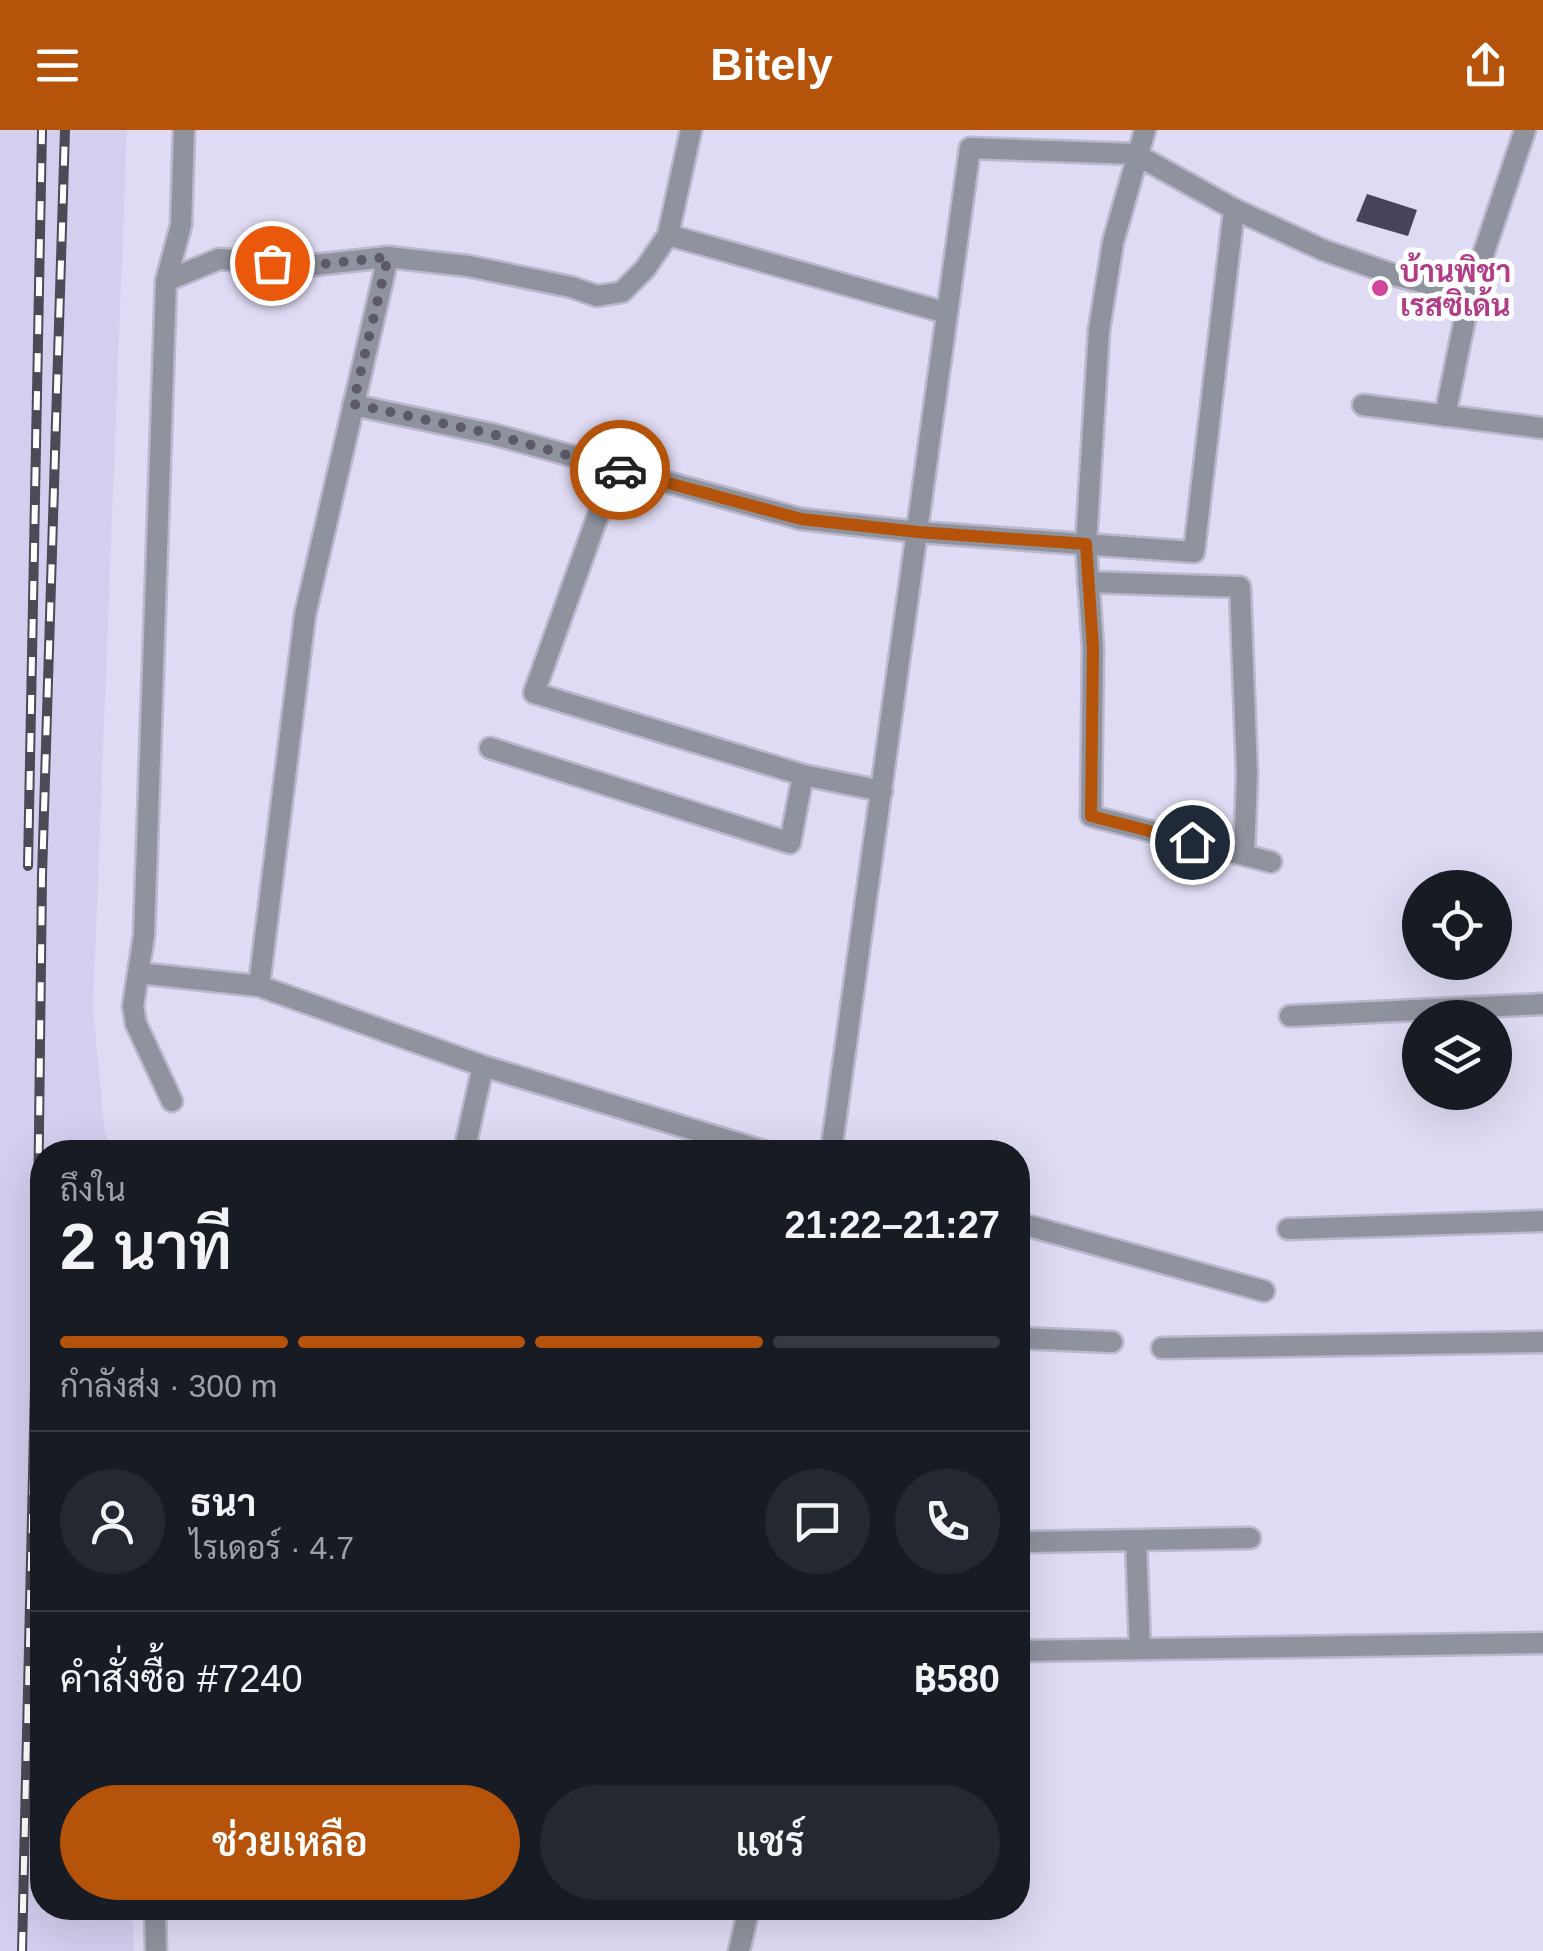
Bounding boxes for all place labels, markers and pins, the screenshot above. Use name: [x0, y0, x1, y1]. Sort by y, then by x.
pin: [230, 221, 315, 306]
place label: บ้านพิชา เรสซิเด้น: [1400, 252, 1511, 322]
marker: บ้านพิชา เรสซิเด้น: [1369, 277, 1391, 299]
pin: [1150, 800, 1235, 885]

